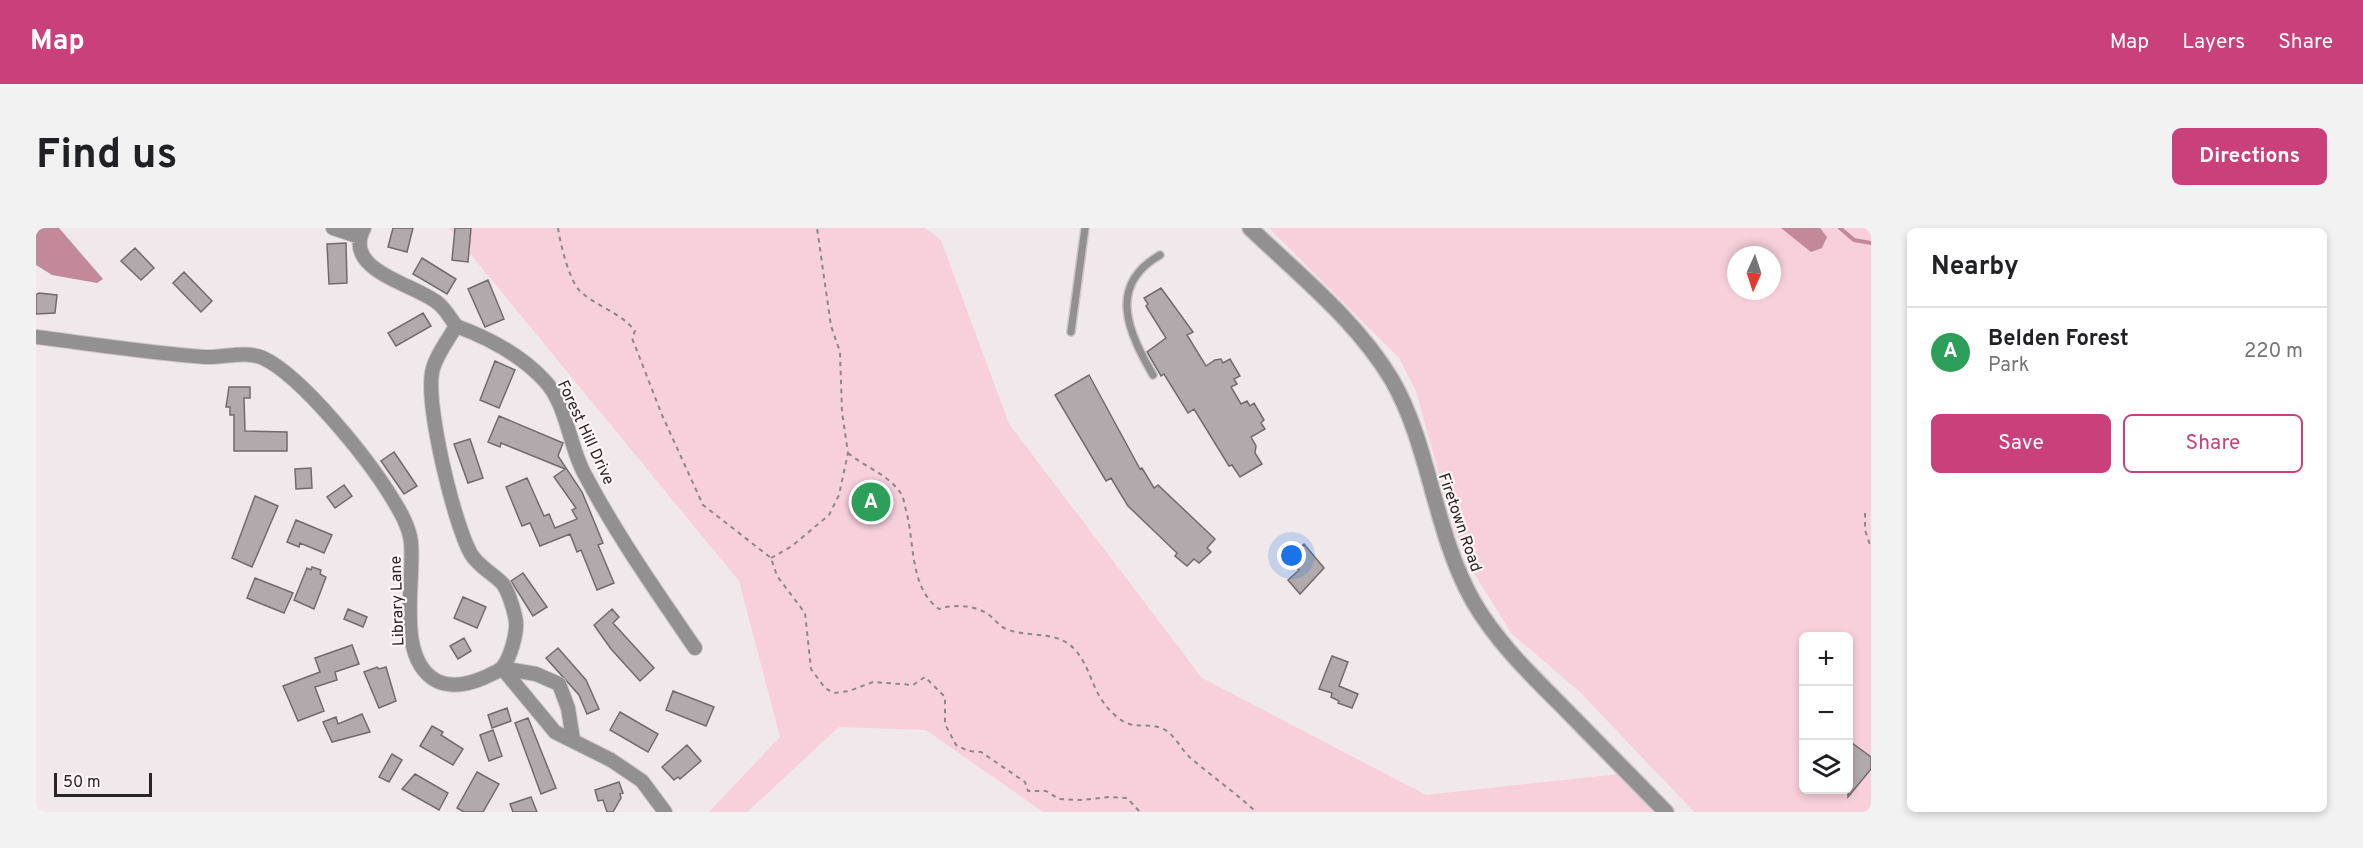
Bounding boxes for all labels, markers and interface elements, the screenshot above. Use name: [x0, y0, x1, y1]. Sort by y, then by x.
text: Map: [30, 24, 85, 60]
text: Map: [2110, 29, 2149, 56]
text: Layers: [2182, 29, 2245, 56]
text: Share: [2278, 29, 2333, 56]
button: Directions: [2172, 128, 2327, 185]
text: Find us: [36, 130, 177, 183]
north arrow: [1727, 246, 1781, 300]
text: Nearby: [1931, 251, 2019, 284]
text: Belden Forest: [1988, 326, 2129, 353]
text: A: [1943, 339, 1958, 365]
text: 220 m: [2244, 339, 2303, 365]
text: Park: [1988, 353, 2029, 379]
street label: Forest Hill Drive: [552, 377, 618, 488]
button: Save: [1931, 414, 2111, 473]
button: Share: [2123, 414, 2303, 473]
street label: Firetown Road: [1433, 471, 1485, 575]
pin: A: [852, 480, 890, 524]
your location: [1277, 541, 1306, 570]
street label: Library Lane: [386, 555, 410, 646]
map controls: [1799, 632, 1853, 794]
button: +: [1799, 632, 1853, 686]
button: −: [1799, 686, 1853, 740]
button: layers: [1799, 740, 1853, 794]
scale bar: [54, 770, 152, 798]
text: 50 m: [63, 773, 101, 793]

